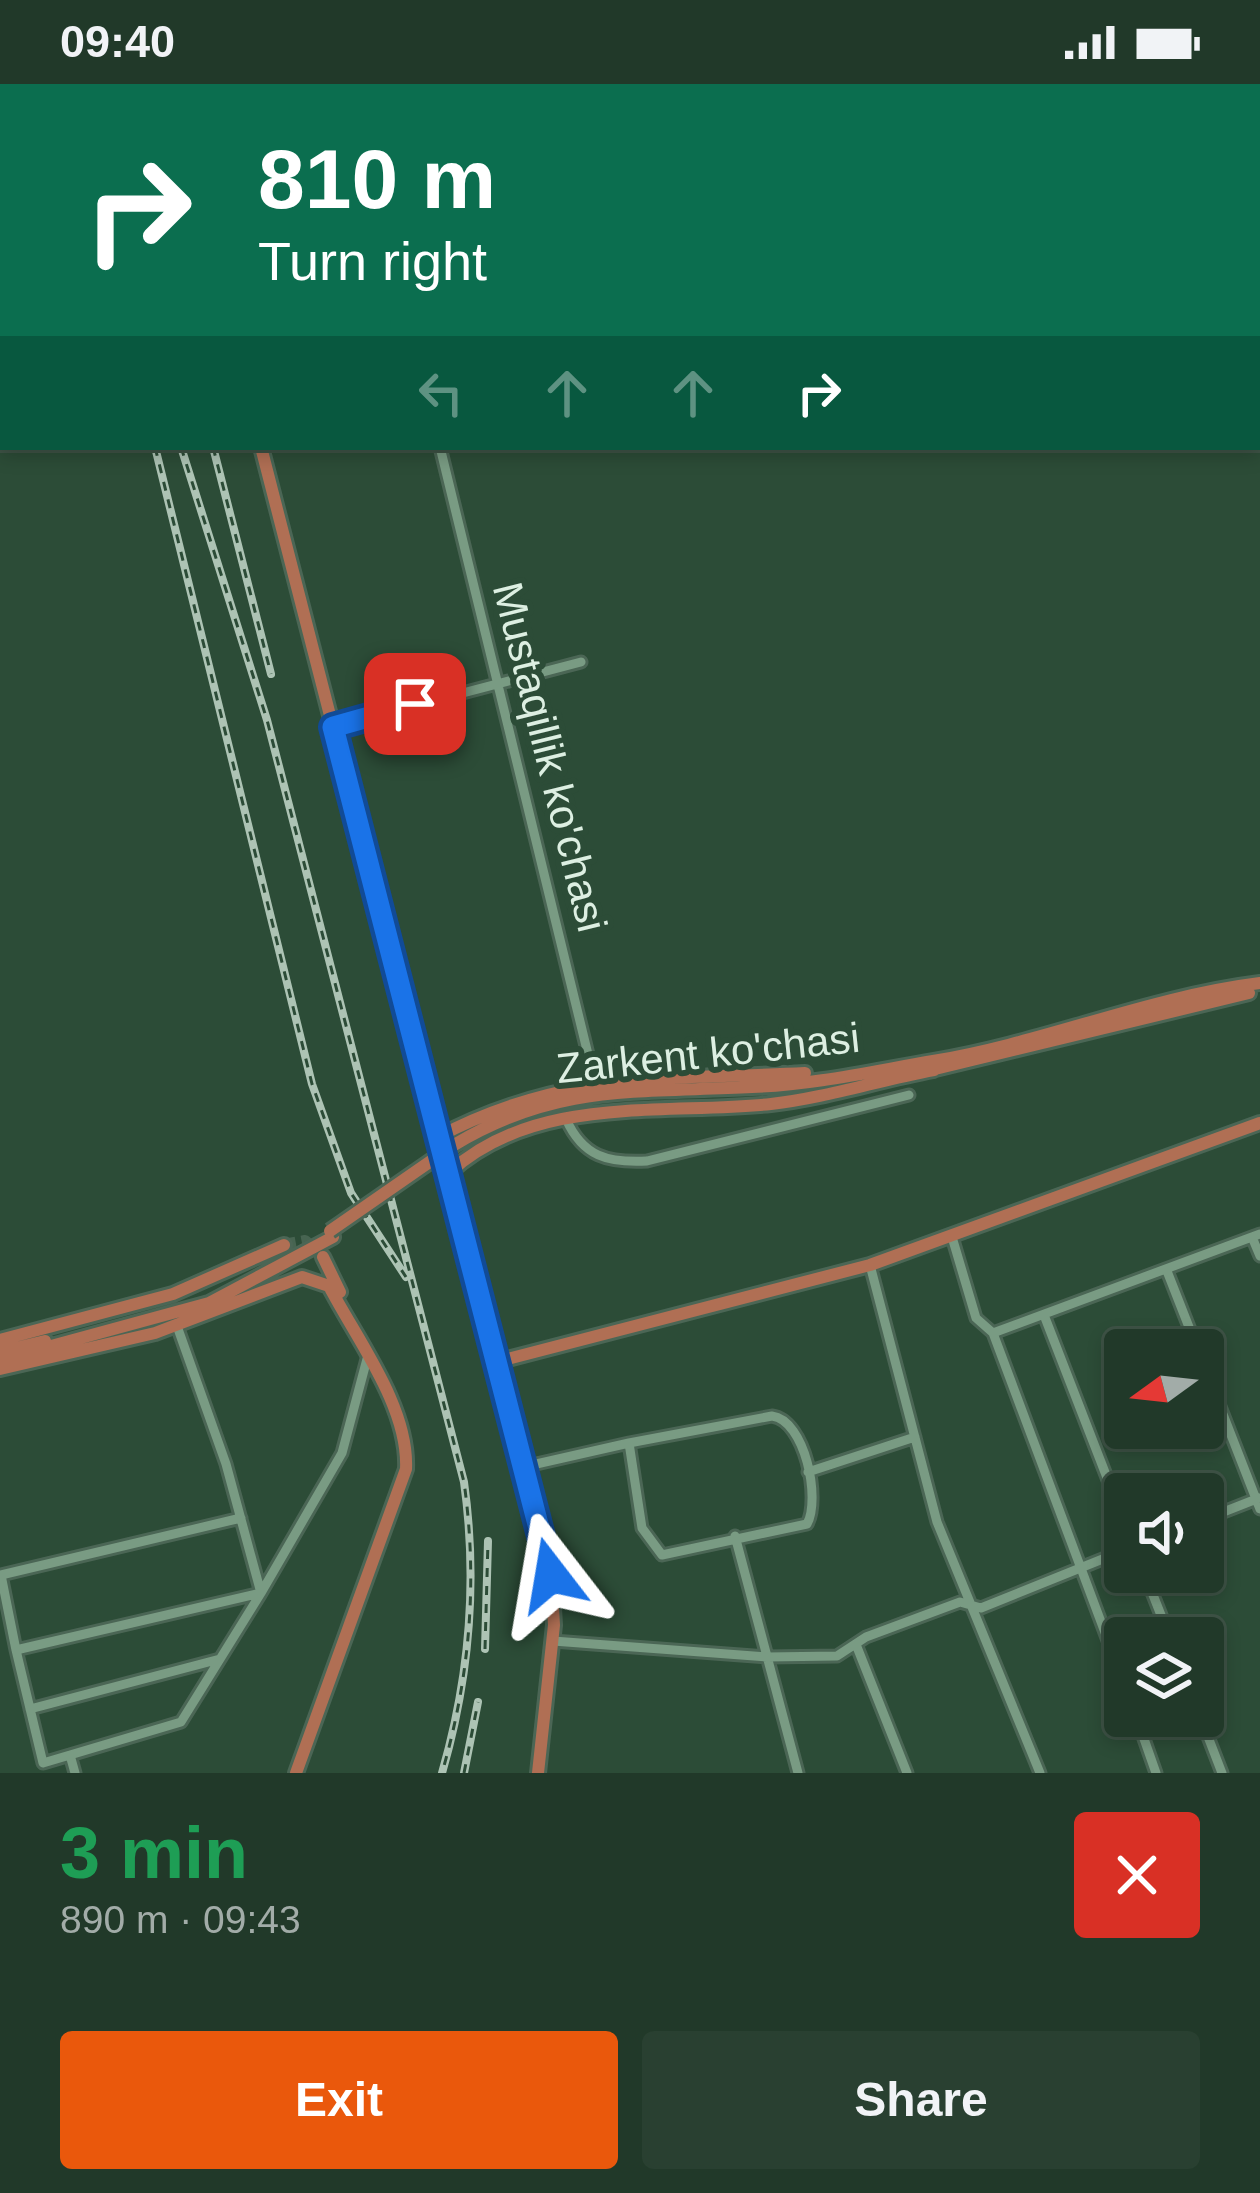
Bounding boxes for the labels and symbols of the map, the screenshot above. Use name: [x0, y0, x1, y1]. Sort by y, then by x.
street label: Mustaqillik ko'chasi: [484, 578, 616, 936]
pin: [364, 653, 466, 755]
street label: Zarkent ko'chasi: [554, 1014, 862, 1092]
north arrow: [1104, 1329, 1224, 1449]
position arrow: [488, 1512, 614, 1638]

